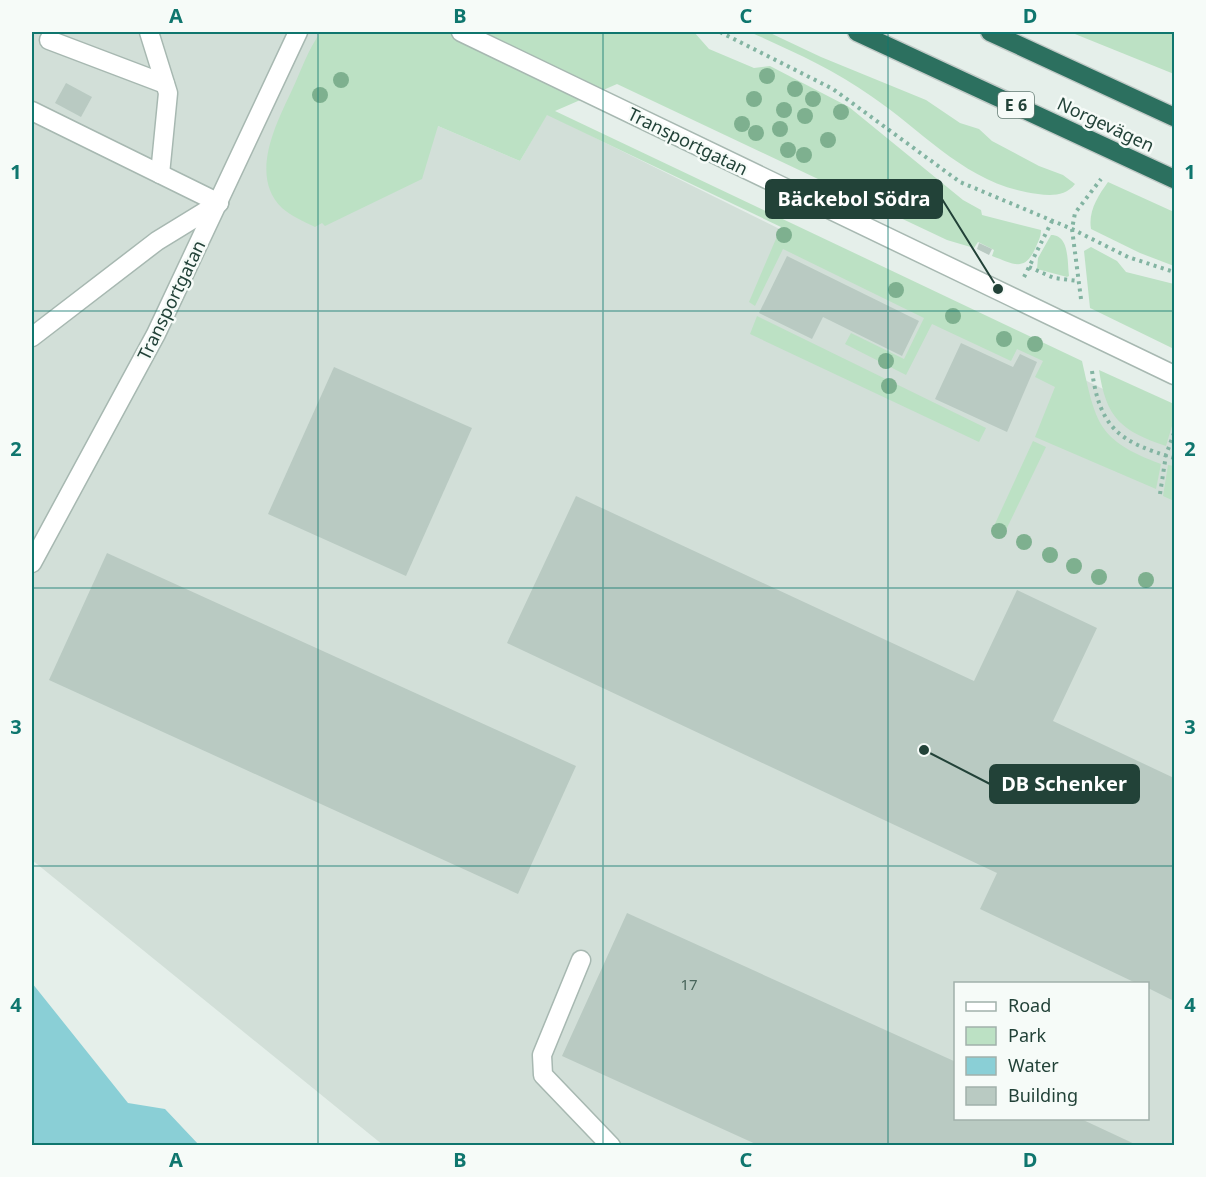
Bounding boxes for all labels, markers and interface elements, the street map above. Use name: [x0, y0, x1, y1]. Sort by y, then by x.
text: A: [169, 2, 183, 29]
text: B: [453, 2, 467, 29]
text: C: [740, 2, 753, 29]
text: D: [1023, 2, 1037, 29]
street label: Norgevägen: [1054, 91, 1158, 157]
road number: E 6: [998, 92, 1034, 118]
street label: Transportgatan: [624, 102, 752, 180]
text: 1: [10, 158, 22, 185]
text: 1: [1184, 158, 1196, 185]
callout: Bäckebol Södra: [766, 180, 942, 218]
text: Bäckebol Södra: [778, 185, 930, 212]
street label: Transportgatan: [132, 236, 210, 364]
text: 2: [10, 435, 22, 462]
text: 2: [1184, 435, 1196, 462]
text: 3: [10, 713, 22, 740]
text: 3: [1184, 713, 1196, 740]
callout: DB Schenker: [990, 765, 1139, 803]
text: DB Schenker: [1001, 770, 1127, 797]
house number: 17: [680, 974, 698, 994]
legend: [954, 982, 1149, 1120]
text: 4: [10, 991, 22, 1018]
text: 4: [1184, 991, 1196, 1018]
text: Road: [1008, 993, 1051, 1017]
text: Park: [1008, 1023, 1046, 1047]
text: Water: [1008, 1053, 1059, 1077]
text: Building: [1008, 1083, 1078, 1107]
text: A: [169, 1146, 183, 1173]
text: B: [453, 1146, 467, 1173]
text: C: [740, 1146, 753, 1173]
text: D: [1023, 1146, 1037, 1173]

